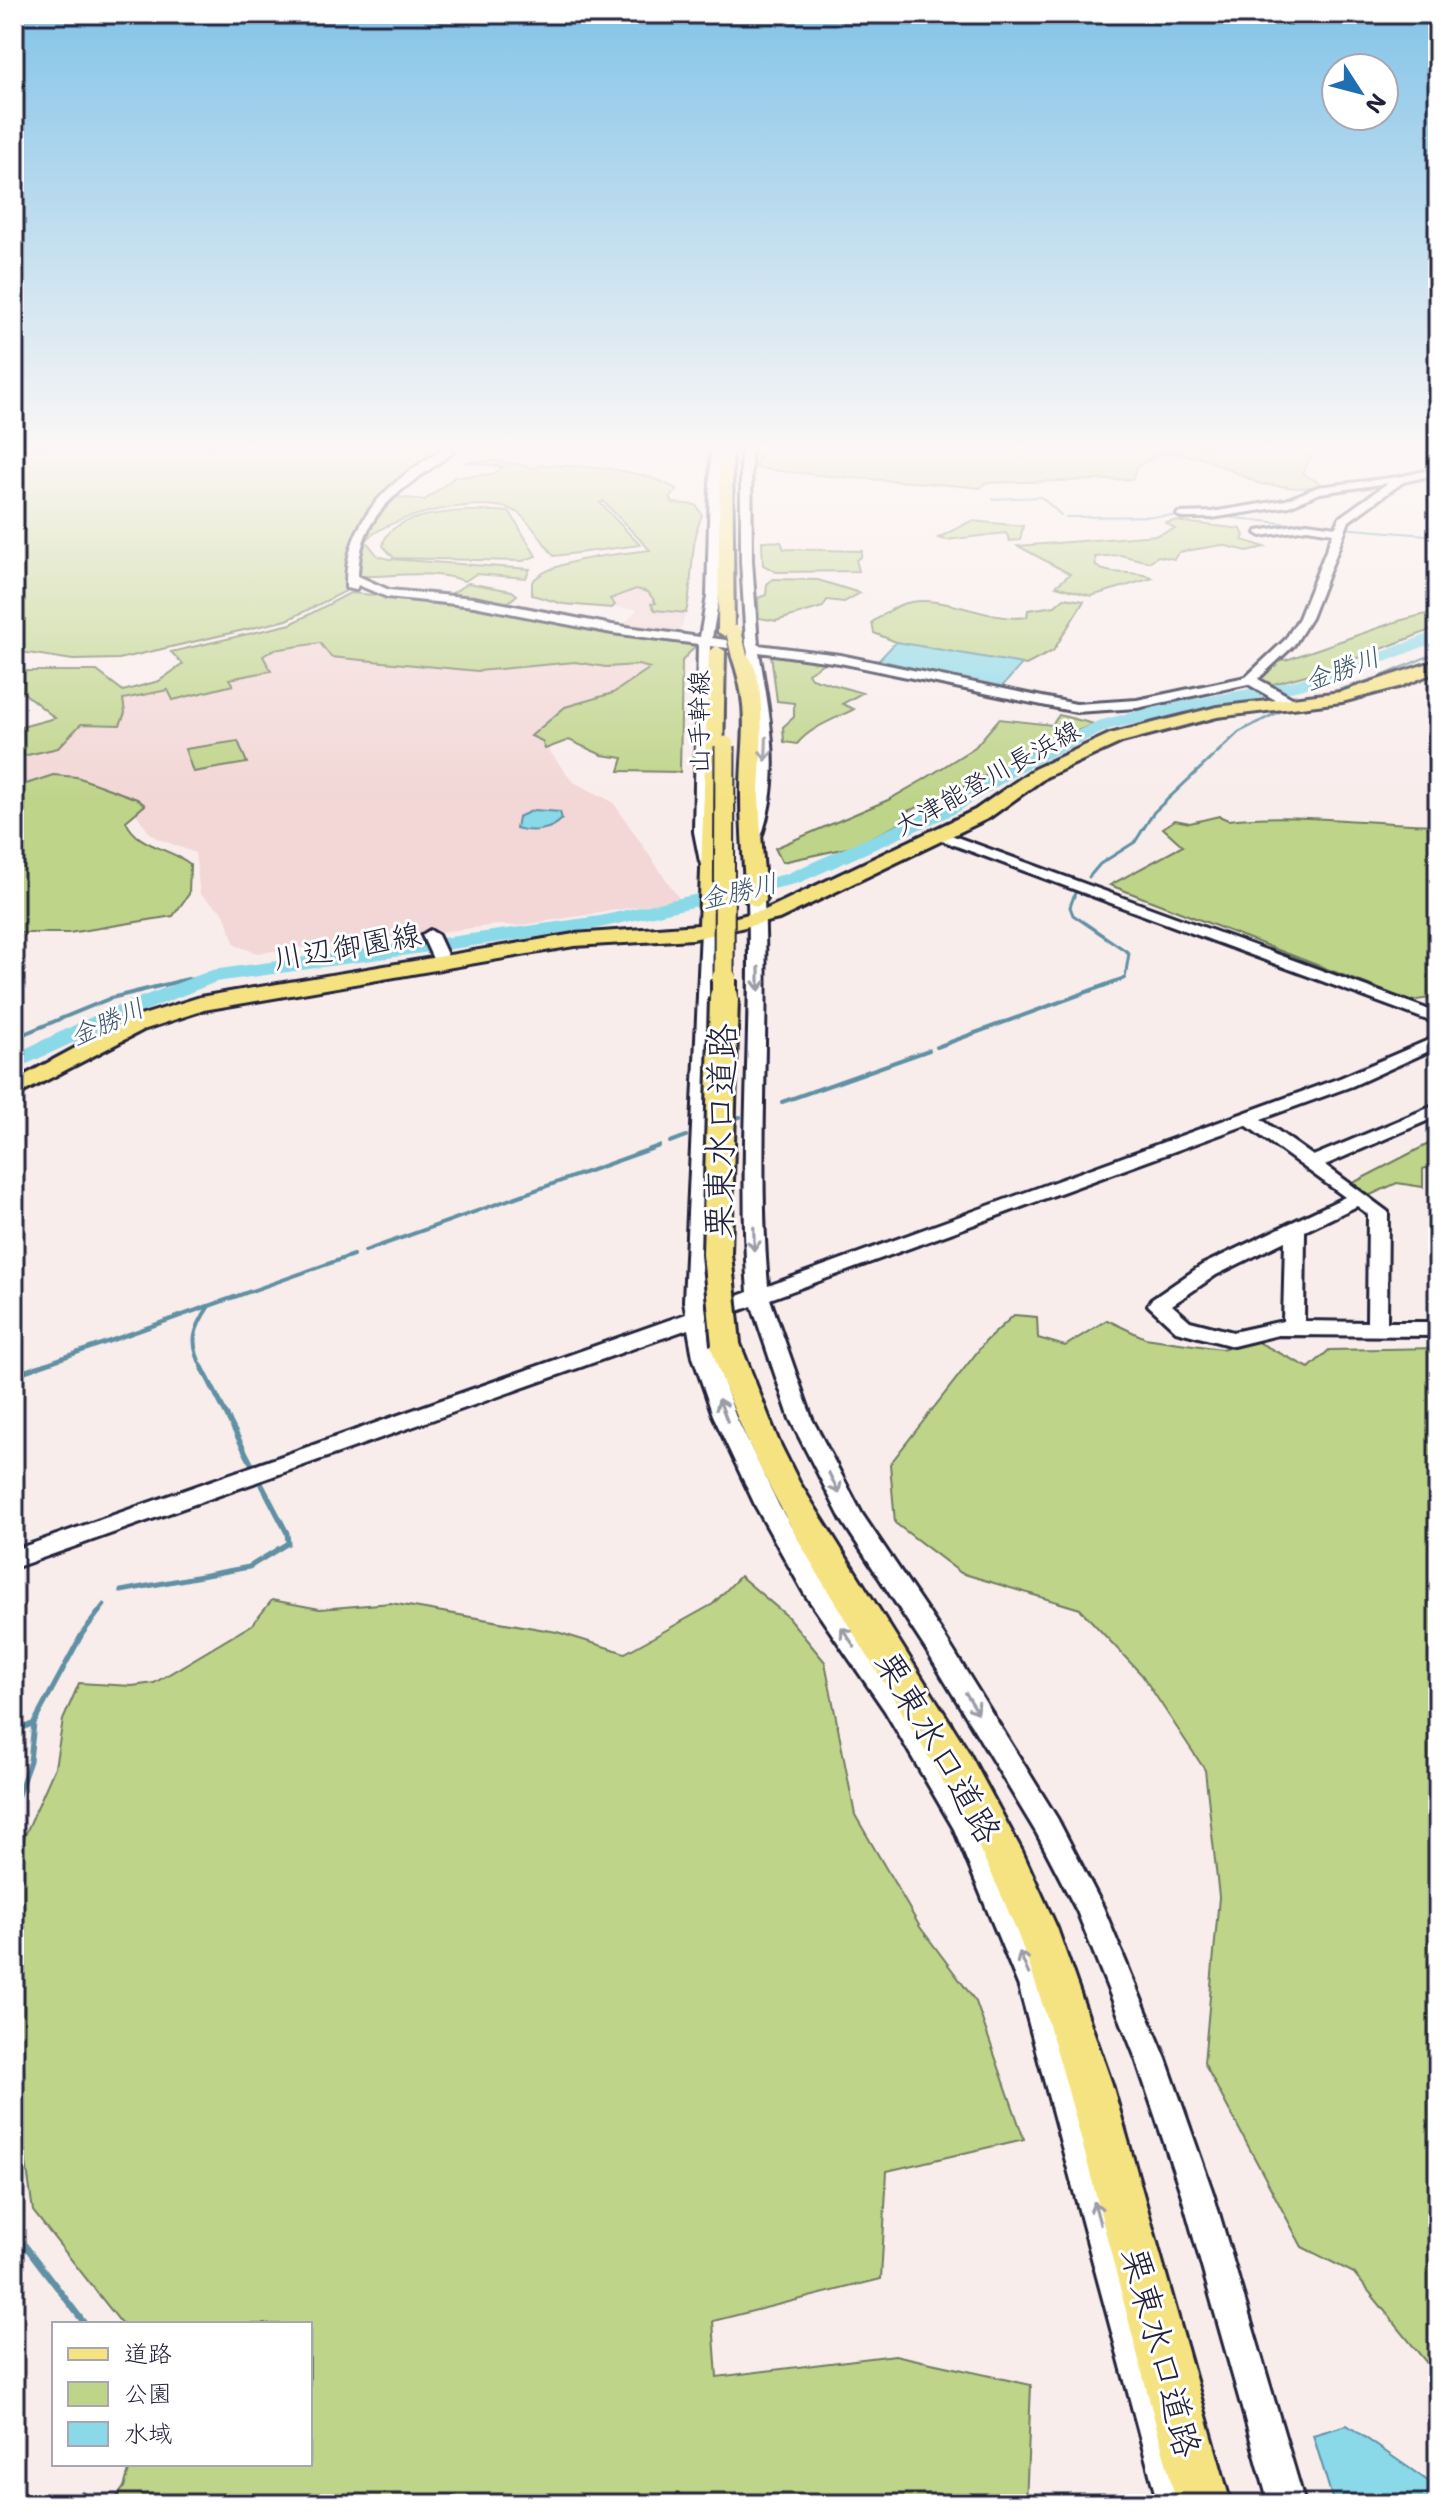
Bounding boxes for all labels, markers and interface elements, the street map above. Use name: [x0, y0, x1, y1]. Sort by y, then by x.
north arrow: [1320, 52, 1400, 132]
text: N: [1359, 88, 1393, 119]
water label: 金勝川: [1299, 639, 1384, 698]
street label: 山手幹線: [681, 670, 716, 774]
street label: 大津能登川長浜線: [887, 712, 1086, 843]
one-way arrow: [758, 735, 774, 762]
water label: 金勝川: [697, 865, 781, 916]
street label: 川辺御園線: [269, 913, 424, 980]
one-way arrow: [751, 965, 767, 992]
water label: 金勝川: [64, 990, 150, 1053]
street label: 栗東水口道路: [694, 1023, 747, 1239]
one-way arrow: [746, 1225, 762, 1252]
one-way arrow: [714, 1398, 729, 1423]
one-way arrow: [827, 1471, 843, 1495]
one-way arrow: [840, 1626, 856, 1648]
street label: 栗東水口道路: [863, 1641, 1014, 1853]
one-way arrow: [964, 1691, 980, 1714]
one-way arrow: [1016, 1951, 1031, 1976]
one-way arrow: [1088, 2200, 1103, 2226]
street label: 栗東水口道路: [1110, 2241, 1213, 2463]
legend: [52, 2322, 312, 2466]
text: 道路: [124, 2338, 172, 2370]
text: 公園: [124, 2378, 172, 2410]
text: 水域: [124, 2418, 172, 2450]

